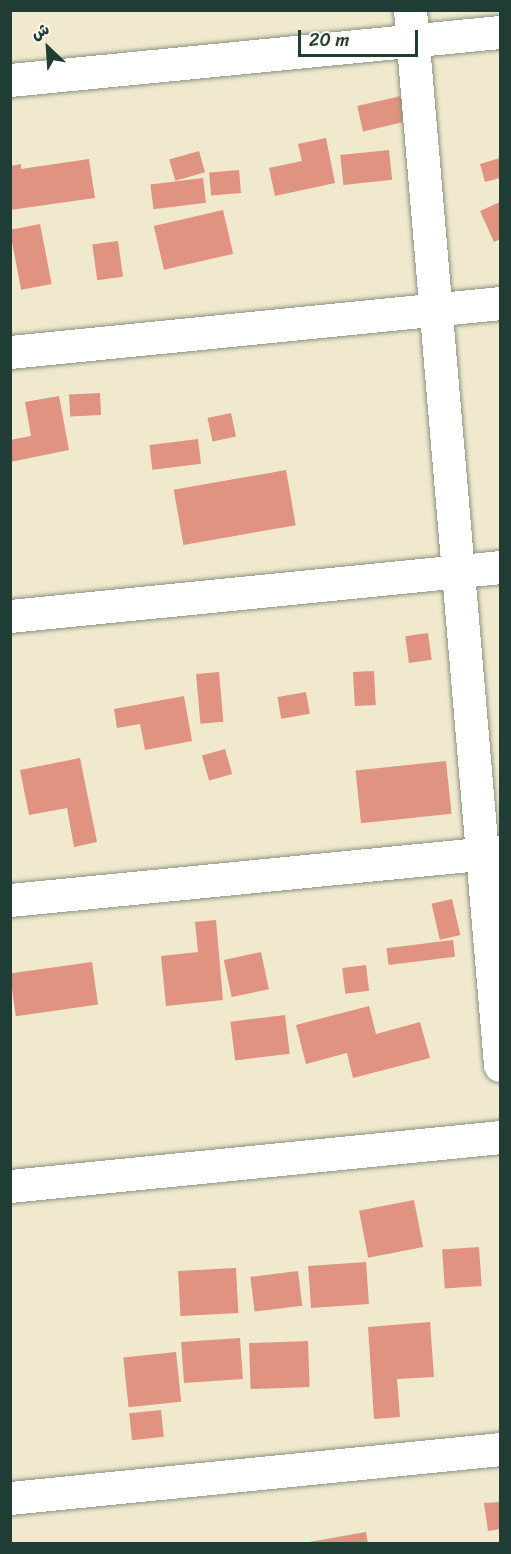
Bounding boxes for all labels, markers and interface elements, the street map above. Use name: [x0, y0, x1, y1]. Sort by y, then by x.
text: ش: [26, 14, 54, 48]
north arrow: [18, 18, 78, 78]
scale bar: [301, 18, 421, 56]
text: 20 m: [309, 24, 349, 56]

